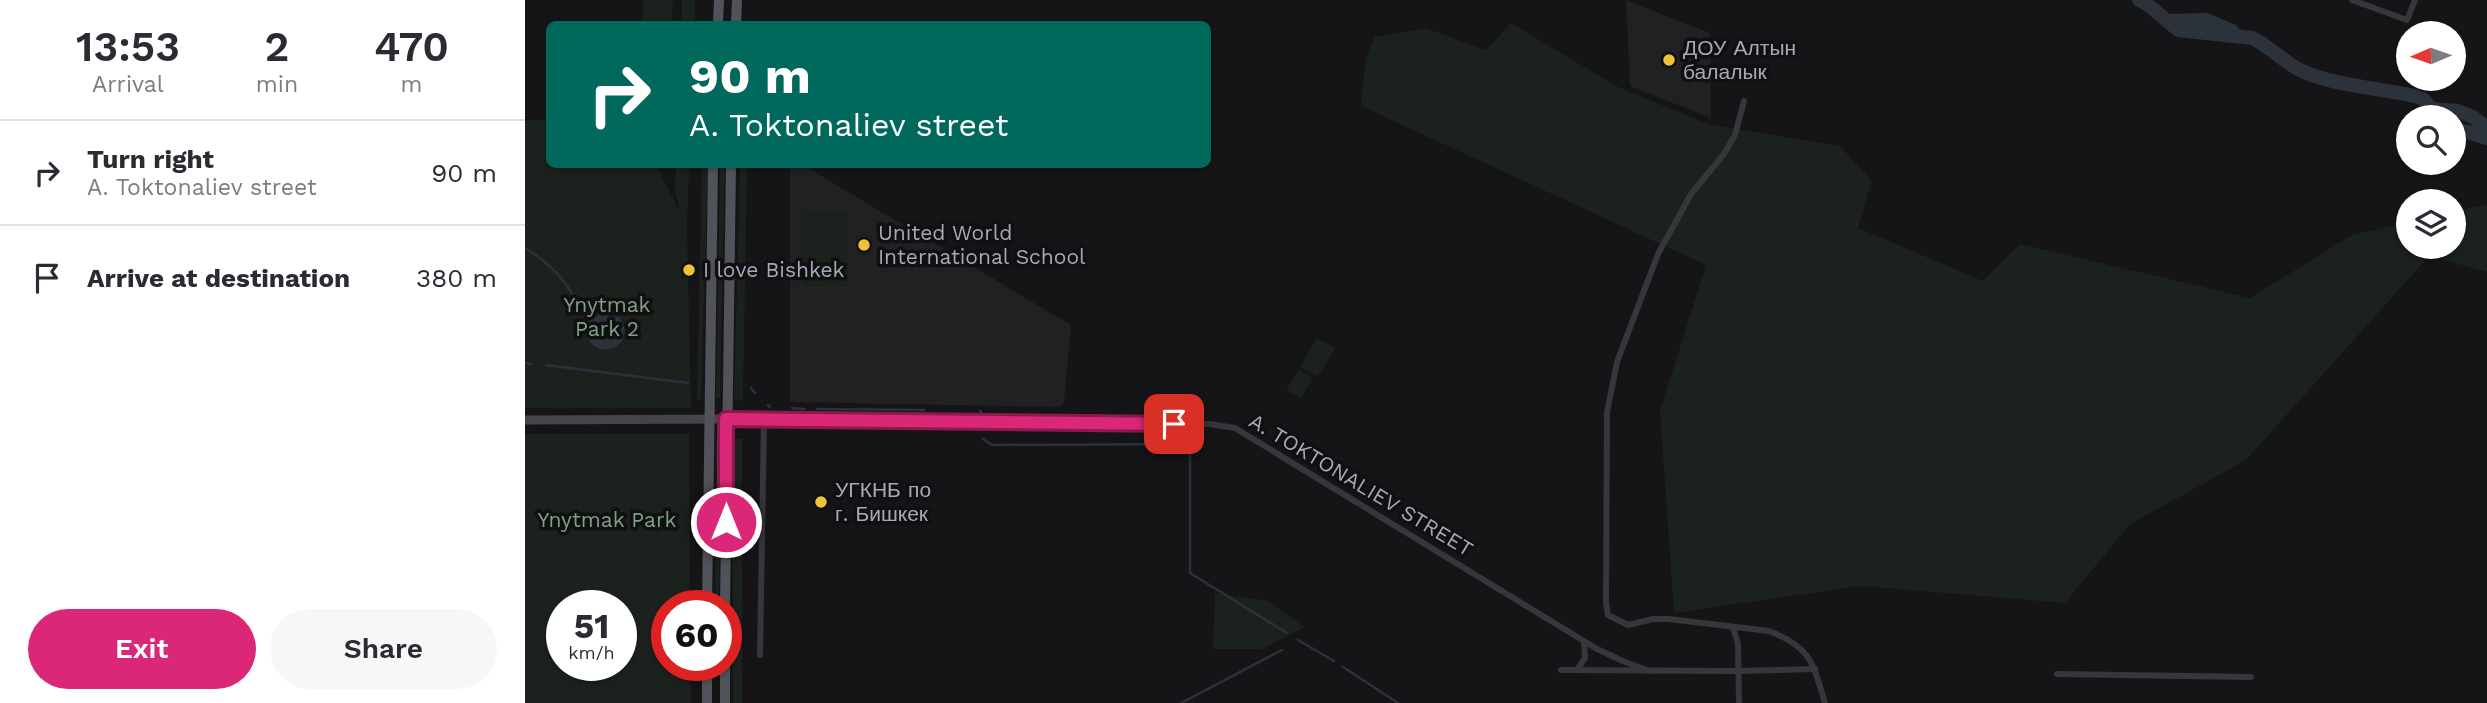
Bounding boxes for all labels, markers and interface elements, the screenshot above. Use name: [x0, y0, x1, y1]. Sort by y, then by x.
north arrow: [2396, 21, 2466, 91]
map controls: [2396, 21, 2466, 259]
text: 13:53: [76, 22, 180, 71]
text: 2: [265, 22, 289, 71]
text: 470: [374, 22, 449, 71]
place label: ДОУ Алтын балалык: [1683, 35, 1796, 84]
text: 90 m: [689, 47, 811, 105]
icon: right: [574, 49, 665, 140]
marker: ДОУ Алтын балалык: [1661, 52, 1677, 68]
text: Arrival: [92, 71, 164, 98]
text: min: [256, 71, 298, 98]
text: m: [401, 71, 423, 98]
button: search: [2396, 105, 2466, 175]
text: A. Toktonaliev street: [689, 106, 1008, 144]
text: Turn right: [87, 144, 214, 174]
icon: right: [28, 154, 66, 192]
text: 90 m: [431, 158, 497, 188]
text: A. Toktonaliev street: [87, 174, 317, 201]
button: layers: [2396, 189, 2466, 259]
place label: United World International School: [878, 220, 1086, 269]
marker: United World International School: [856, 237, 872, 253]
place label: I love Bishkek: [703, 257, 845, 282]
icon: arrive: [28, 259, 66, 297]
marker: I love Bishkek: [681, 262, 697, 278]
text: Arrive at destination: [87, 263, 350, 293]
text: 380 m: [416, 263, 497, 293]
park label: Ynytmak Park 2: [564, 292, 651, 341]
pin: [1144, 394, 1204, 454]
icon: arrive: [1155, 405, 1193, 443]
street label: A. TOKTONALIEV STREET: [1245, 408, 1478, 561]
place label: УГКНБ по г. Бишкек: [835, 477, 931, 526]
position arrow: [689, 485, 763, 559]
marker: УГКНБ по г. Бишкек: [813, 494, 829, 510]
park label: Ynytmak Park: [538, 507, 677, 532]
speed limit sign: 60: [651, 590, 742, 681]
text: 51: [574, 605, 609, 647]
button: Exit: [28, 609, 256, 689]
button: Share: [270, 609, 497, 689]
text: km/h: [568, 642, 615, 663]

